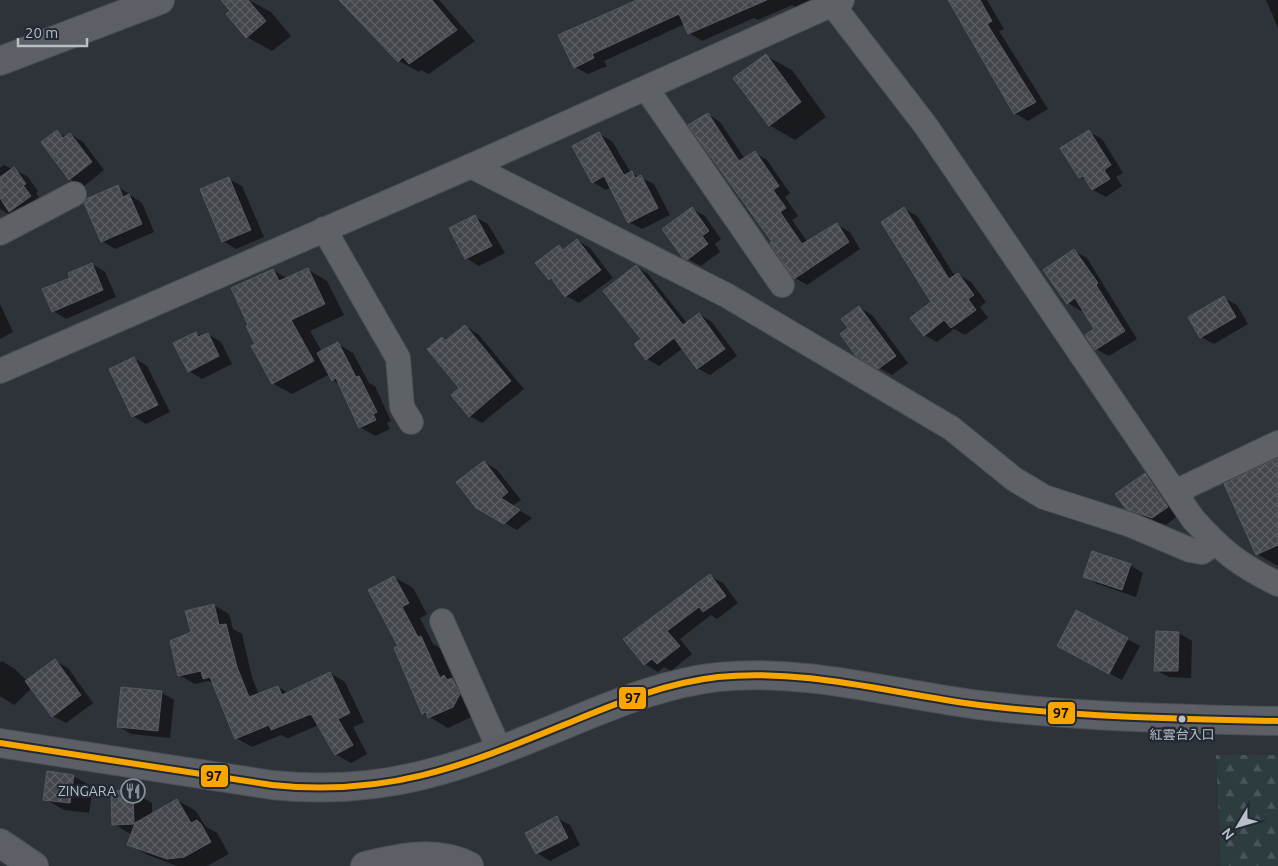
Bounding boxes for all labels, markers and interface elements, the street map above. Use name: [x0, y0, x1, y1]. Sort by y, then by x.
scale bar: [18, 15, 86, 47]
text: 20 m: [25, 24, 58, 41]
line badge: 97: [618, 686, 647, 710]
text: 97: [625, 690, 641, 706]
line badge: 97: [1047, 701, 1076, 725]
text: 97: [1053, 705, 1069, 721]
marker: 紅雲台入口: [1177, 714, 1187, 724]
place label: 紅雲台入口: [1149, 727, 1215, 741]
line badge: 97: [200, 764, 229, 788]
text: 97: [206, 768, 222, 784]
restaurant icon: ZINGARA: [120, 778, 146, 804]
place label: ZINGARA: [58, 783, 116, 799]
north arrow: [1213, 801, 1263, 851]
text: N: [1218, 825, 1237, 843]

